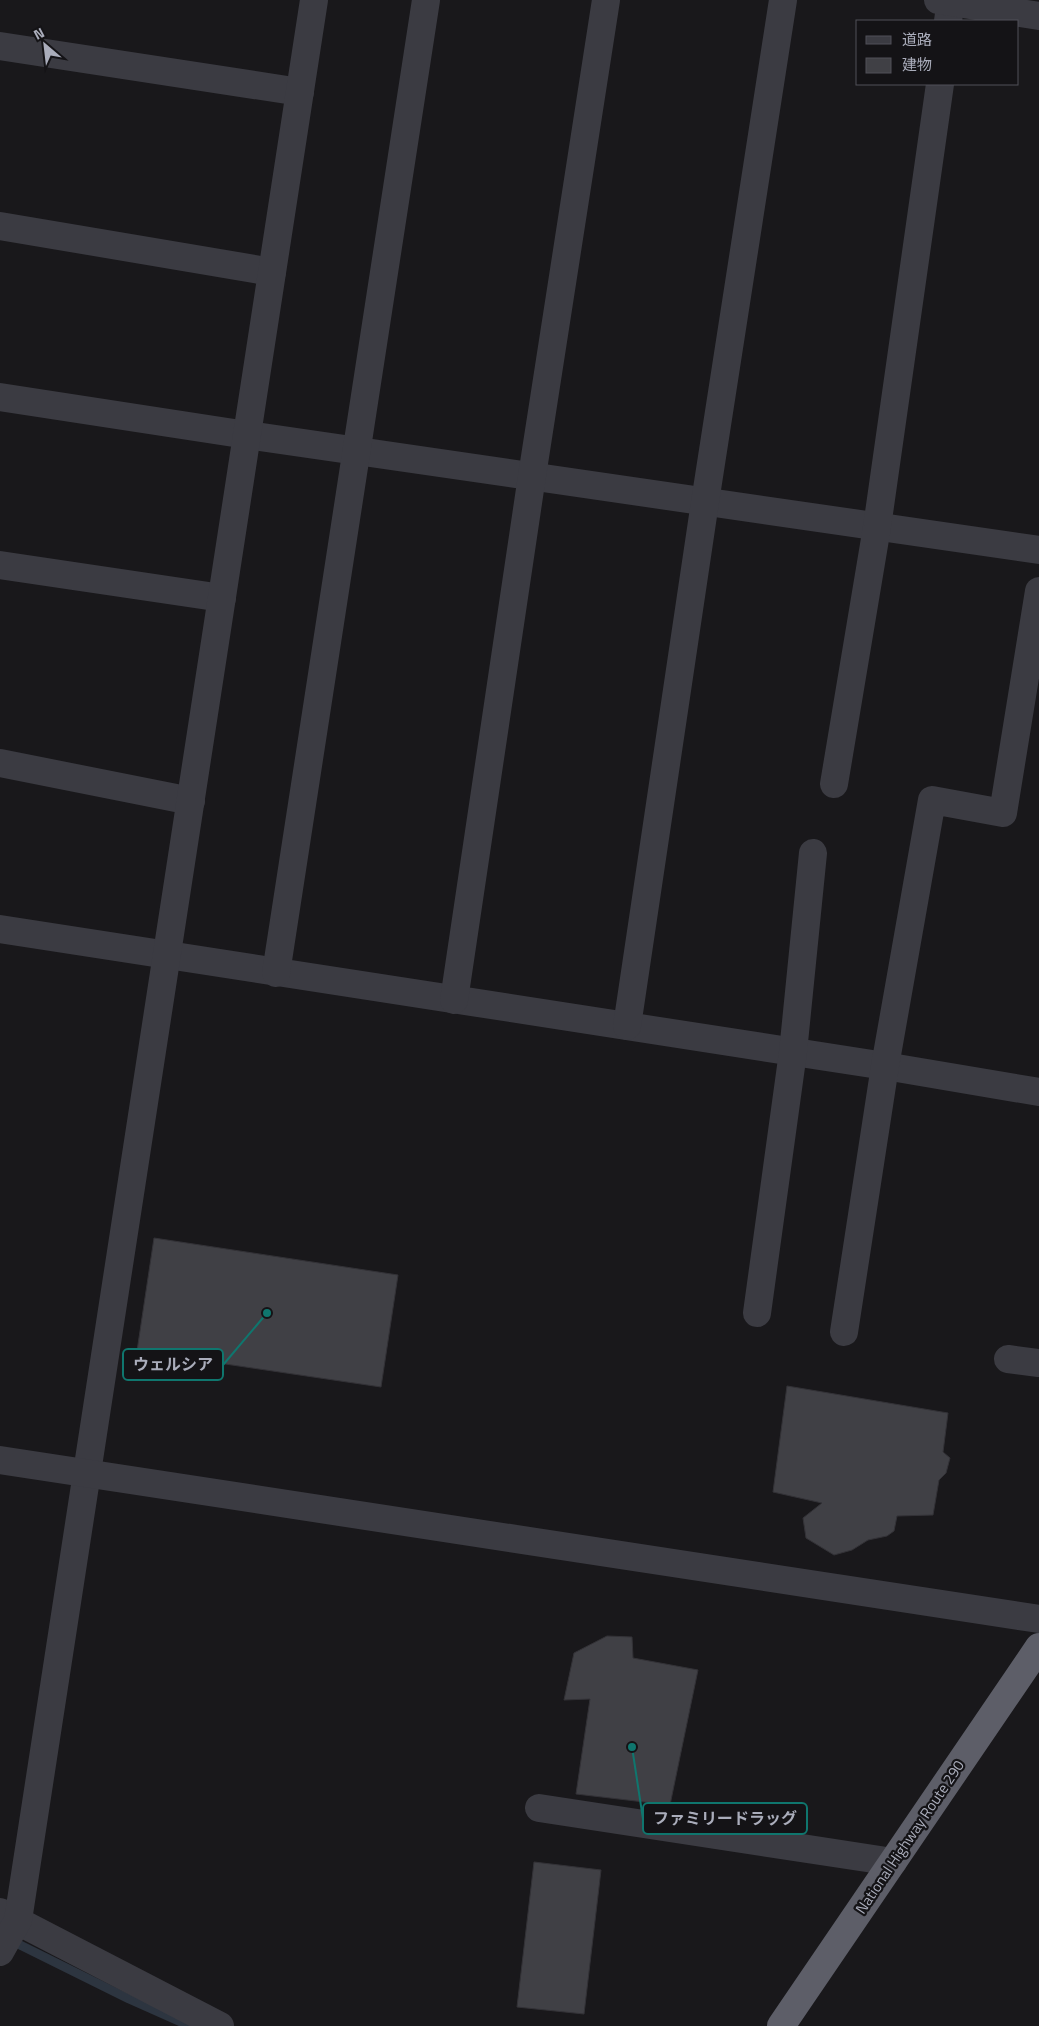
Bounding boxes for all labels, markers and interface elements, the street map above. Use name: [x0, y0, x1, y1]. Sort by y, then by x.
north arrow: [20, 20, 70, 70]
legend: [856, 20, 1019, 85]
text: N: [29, 22, 48, 45]
text: 道路: [902, 28, 932, 51]
text: 建物: [902, 53, 932, 76]
callout: ウェルシア: [123, 1349, 223, 1380]
text: ウェルシア: [133, 1352, 213, 1376]
street label: National Highway Route 290: [849, 1755, 970, 1918]
callout: ファミリードラッグ: [643, 1803, 807, 1834]
text: ファミリードラッグ: [653, 1806, 797, 1830]

